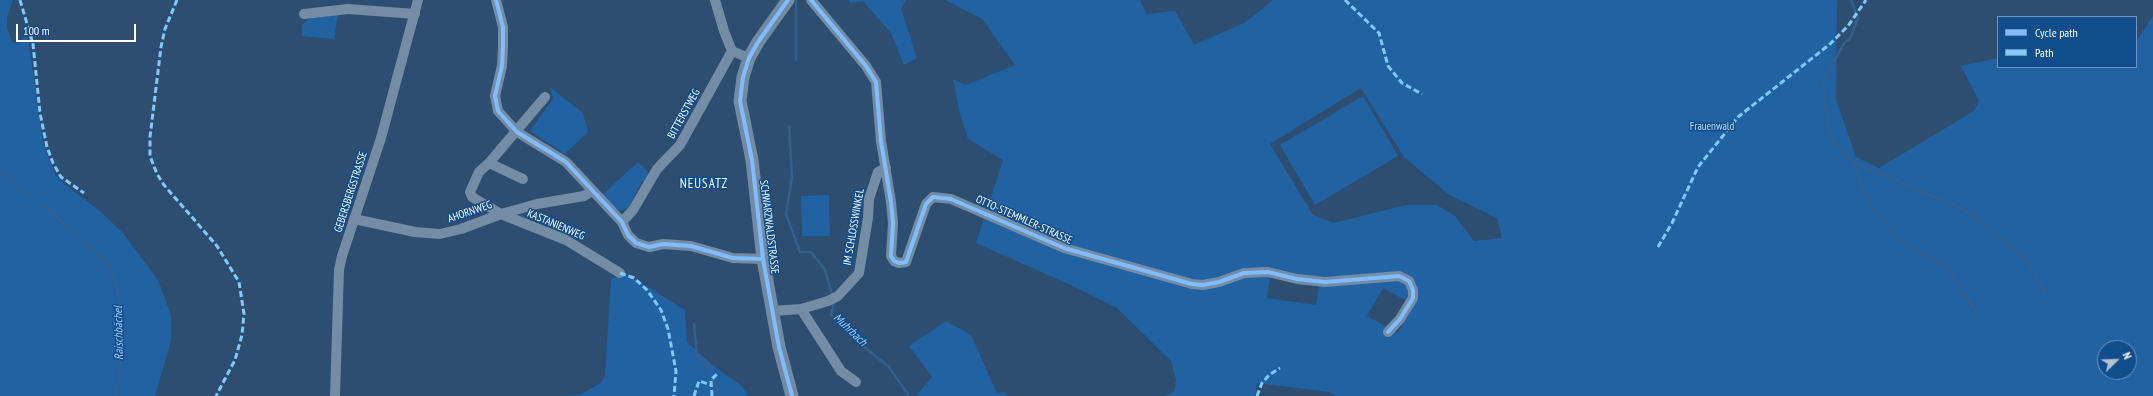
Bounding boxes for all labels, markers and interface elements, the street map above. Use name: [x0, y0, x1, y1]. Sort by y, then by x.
scale bar: [18, 16, 138, 42]
legend: [1997, 16, 2137, 68]
text: 100 m: [23, 23, 50, 38]
text: Cycle path: [2035, 25, 2078, 40]
text: Path: [2035, 45, 2053, 60]
street label: BITTERSTWEG: [665, 87, 703, 141]
park label: Frauenwald: [1690, 120, 1734, 134]
street label: GEBERSBERGSTRASSE: [332, 150, 370, 234]
district label: NEUSATZ: [680, 176, 728, 192]
street label: SCHWARZWALDSTRASSE: [757, 179, 781, 275]
street label: IM SCHLOSSWINKEL: [841, 188, 867, 266]
street label: OTTO-STEMMLER-STRASSE: [974, 193, 1074, 247]
street label: AHORNWEG: [446, 198, 494, 226]
street label: KASTANIENWEG: [525, 207, 587, 243]
water label: Raischbächel: [111, 306, 127, 360]
water label: Muhrbach: [830, 311, 870, 349]
north arrow: [2097, 340, 2137, 380]
text: N: [2120, 350, 2135, 361]

